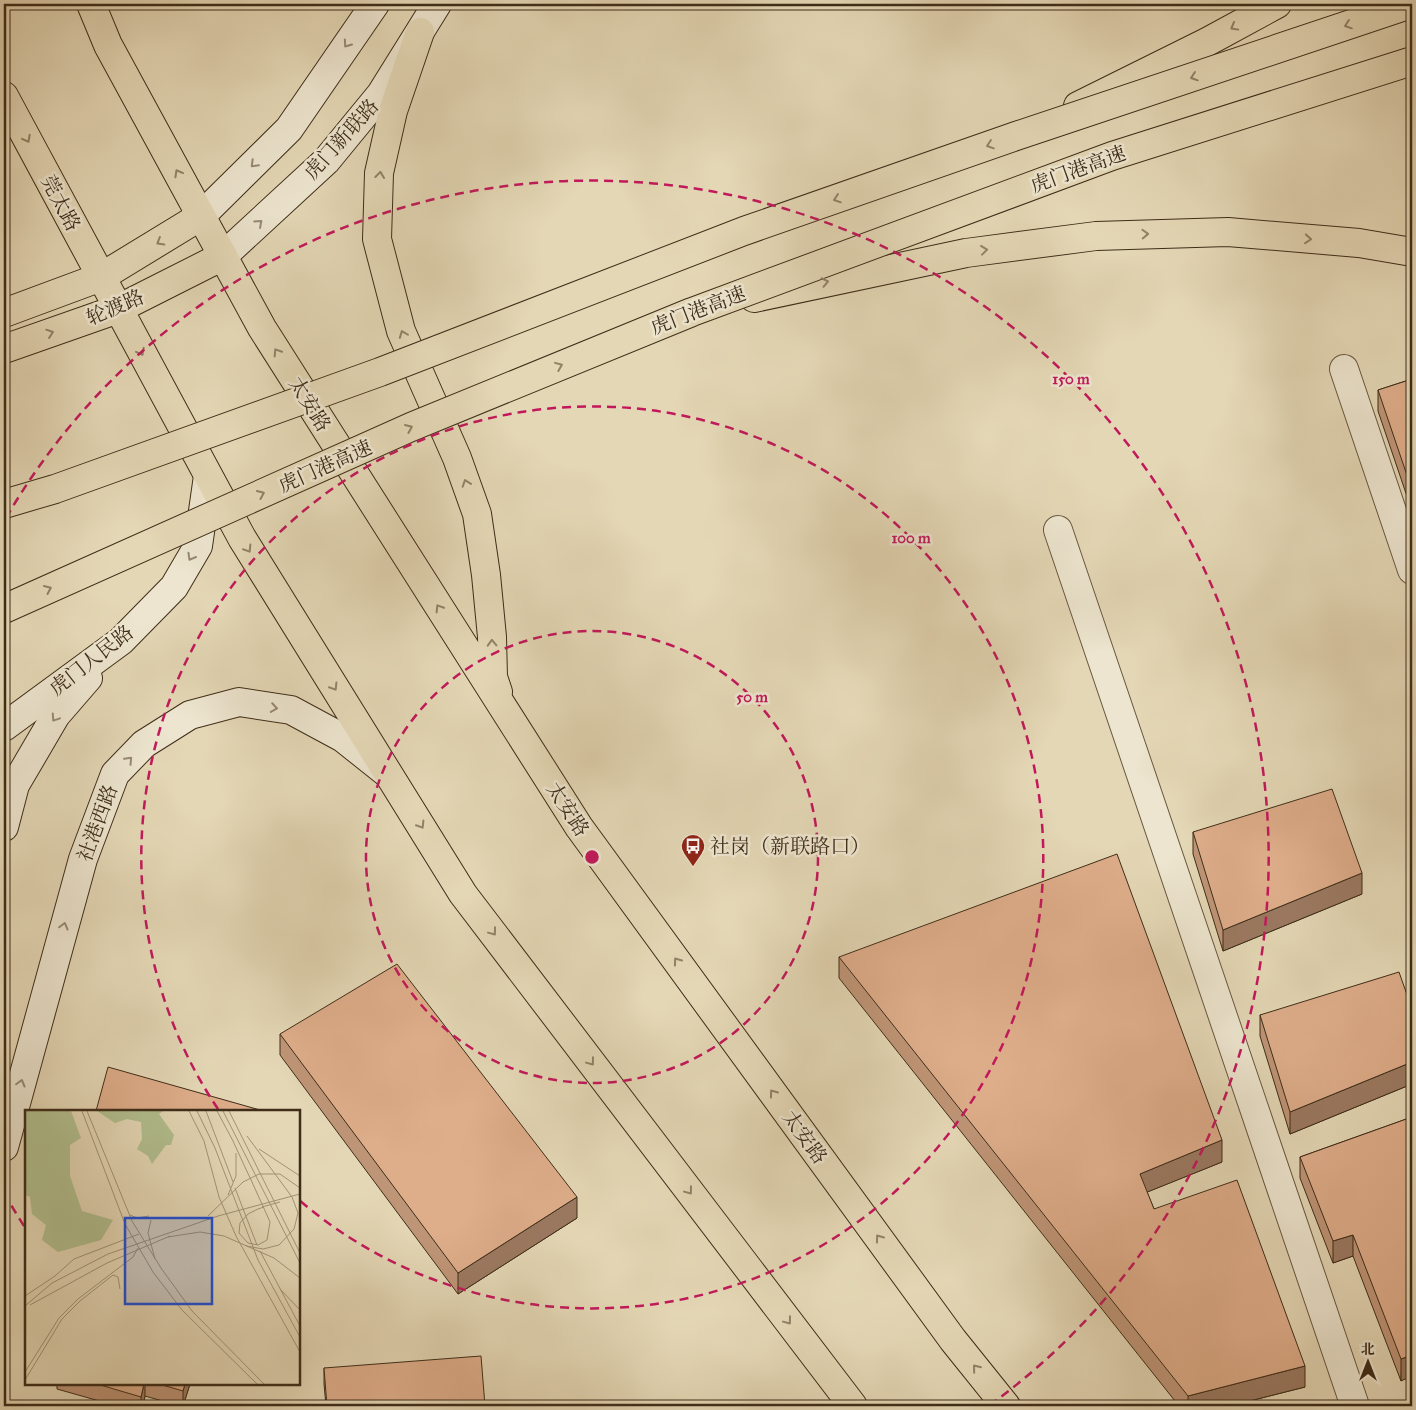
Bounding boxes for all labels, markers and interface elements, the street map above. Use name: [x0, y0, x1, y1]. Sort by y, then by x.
one-way arrow: [1344, 19, 1353, 29]
one-way arrow: [1231, 21, 1240, 31]
one-way arrow: [344, 38, 353, 48]
one-way arrow: [1190, 71, 1199, 81]
street label: 虎门新联路: [299, 94, 383, 184]
one-way arrow: [21, 134, 31, 143]
one-way arrow: [987, 139, 995, 149]
street label: 虎门港高速: [1027, 141, 1129, 197]
one-way arrow: [251, 158, 260, 167]
one-way arrow: [174, 170, 184, 179]
street label: 莞太路: [36, 171, 86, 235]
one-way arrow: [374, 171, 385, 179]
one-way arrow: [833, 193, 842, 203]
one-way arrow: [253, 220, 262, 229]
one-way arrow: [1142, 229, 1150, 240]
one-way arrow: [1304, 233, 1312, 244]
one-way arrow: [156, 235, 165, 245]
one-way arrow: [980, 246, 988, 256]
one-way arrow: [820, 278, 829, 288]
street label: 虎门港高速: [647, 281, 749, 339]
street label: 轮渡路: [83, 284, 147, 330]
one-way arrow: [45, 329, 53, 339]
one-way arrow: [399, 330, 409, 339]
one-way arrow: [135, 346, 145, 355]
one-way arrow: [274, 349, 283, 358]
one-way arrow: [554, 362, 563, 372]
text: 150 m: [1052, 370, 1090, 388]
street label: 太安路: [284, 372, 336, 436]
one-way arrow: [404, 423, 413, 434]
street label: 虎门港高速: [274, 435, 376, 497]
one-way arrow: [462, 480, 472, 488]
one-way arrow: [256, 490, 265, 501]
text: 100 m: [891, 529, 931, 547]
one-way arrow: [242, 544, 252, 553]
one-way arrow: [187, 552, 197, 561]
one-way arrow: [43, 585, 52, 595]
one-way arrow: [436, 604, 446, 613]
street label: 虎门人民路: [44, 620, 138, 700]
one-way arrow: [487, 639, 497, 646]
one-way arrow: [328, 682, 338, 691]
text: 50 m: [736, 688, 768, 706]
one-way arrow: [270, 702, 278, 712]
one-way arrow: [52, 712, 61, 722]
one-way arrow: [123, 757, 132, 766]
street label: 太安路: [542, 777, 594, 841]
street label: 社港西路: [72, 781, 122, 865]
one-way arrow: [414, 819, 424, 828]
bus stop icon: 社岗（新联路口）: [680, 833, 706, 867]
place label: 社岗（新联路口）: [710, 834, 870, 858]
centre of rings: [583, 848, 601, 866]
one-way arrow: [59, 923, 69, 931]
one-way arrow: [487, 926, 496, 936]
one-way arrow: [674, 957, 683, 967]
one-way arrow: [585, 1056, 594, 1066]
one-way arrow: [16, 1079, 26, 1087]
one-way arrow: [770, 1089, 779, 1099]
street label: 太安路: [778, 1106, 832, 1168]
inset map: [25, 1110, 300, 1385]
one-way arrow: [684, 1185, 692, 1194]
one-way arrow: [876, 1234, 885, 1244]
one-way arrow: [782, 1315, 790, 1324]
north arrow: [1344, 1338, 1394, 1388]
text: 北: [1361, 1341, 1375, 1358]
one-way arrow: [972, 1365, 981, 1374]

